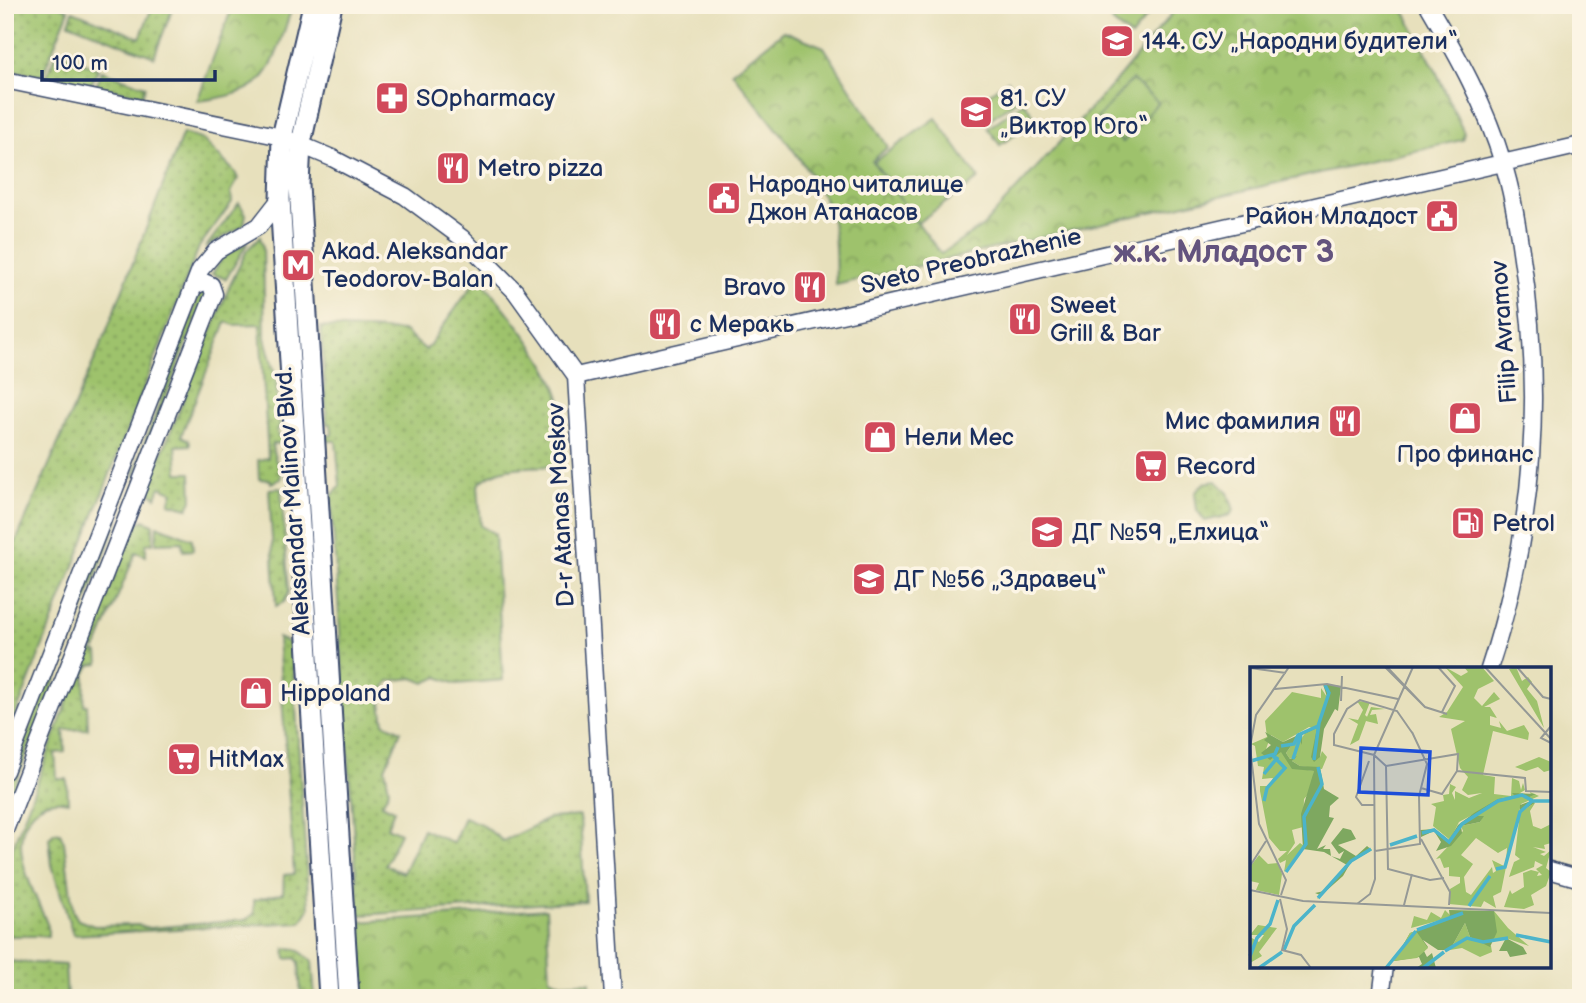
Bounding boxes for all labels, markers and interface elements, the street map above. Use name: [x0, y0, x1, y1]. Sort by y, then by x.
school or university icon: 144. СУ „Народни будители“: [1098, 22, 1136, 60]
place label: 144. СУ „Народни будители“: [1142, 27, 1458, 56]
scale bar: [42, 38, 215, 82]
text: 100 m: [52, 51, 108, 76]
pharmacy icon: SOpharmacy: [373, 79, 411, 117]
place label: SOpharmacy: [416, 84, 555, 113]
place label: 81. СУ „Виктор Юго“: [1000, 84, 1148, 141]
school or university icon: 81. СУ „Виктор Юго“: [957, 93, 995, 131]
restaurant icon: Metro pizza: [434, 149, 472, 187]
place label: Metro pizza: [477, 154, 603, 183]
place label: Народно читалище Джон Атанасов: [748, 170, 963, 227]
public building icon: Народно читалище Джон Атанасов: [705, 179, 743, 217]
public building icon: Район Младост: [1423, 197, 1461, 235]
place label: Район Младост: [1244, 202, 1418, 231]
street label: Sveto Preobrazhenie: [858, 222, 1084, 300]
district label: ж.к. Младост 3: [1114, 233, 1334, 272]
place label: Akad. Aleksandar Teodorov-Balan: [322, 237, 508, 294]
metro station icon: Akad. Aleksandar Teodorov-Balan: [279, 246, 317, 284]
street label: Filip Avramov: [1484, 259, 1523, 405]
restaurant icon: Bravo: [791, 268, 829, 306]
place label: Bravo: [723, 273, 786, 302]
place label: Sweet Grill & Bar: [1050, 291, 1161, 348]
restaurant icon: Sweet Grill & Bar: [1006, 300, 1044, 338]
restaurant icon: с Меракь: [646, 305, 684, 343]
place label: с Меракь: [690, 310, 794, 339]
street label: Aleksandar Malinov Blvd.: [269, 366, 317, 636]
shop icon: Про финанс: [1446, 399, 1484, 437]
street label: D-r Atanas Moskov: [541, 402, 581, 608]
restaurant icon: Мис фамилия: [1326, 402, 1364, 440]
place label: Мис фамилия: [1164, 407, 1320, 436]
shop icon: Нели Мес: [861, 418, 899, 456]
place label: Нели Мес: [904, 423, 1014, 452]
place label: Про финанс: [1396, 440, 1534, 469]
supermarket icon: Record: [1132, 447, 1170, 485]
place label: Record: [1176, 452, 1256, 481]
fuel station icon: Petrol: [1449, 504, 1487, 542]
place label: Petrol: [1492, 509, 1555, 538]
school or university icon: ДГ №59 „Елхица“: [1028, 513, 1066, 551]
place label: ДГ №59 „Елхица“: [1072, 518, 1269, 547]
school or university icon: ДГ №56 „Здравец“: [850, 560, 888, 598]
place label: ДГ №56 „Здравец“: [894, 565, 1106, 594]
inset map: [1250, 667, 1551, 968]
shop icon: Hippoland: [237, 674, 275, 712]
place label: Hippoland: [280, 679, 391, 708]
supermarket icon: HitMax: [165, 740, 203, 778]
place label: HitMax: [208, 745, 284, 774]

